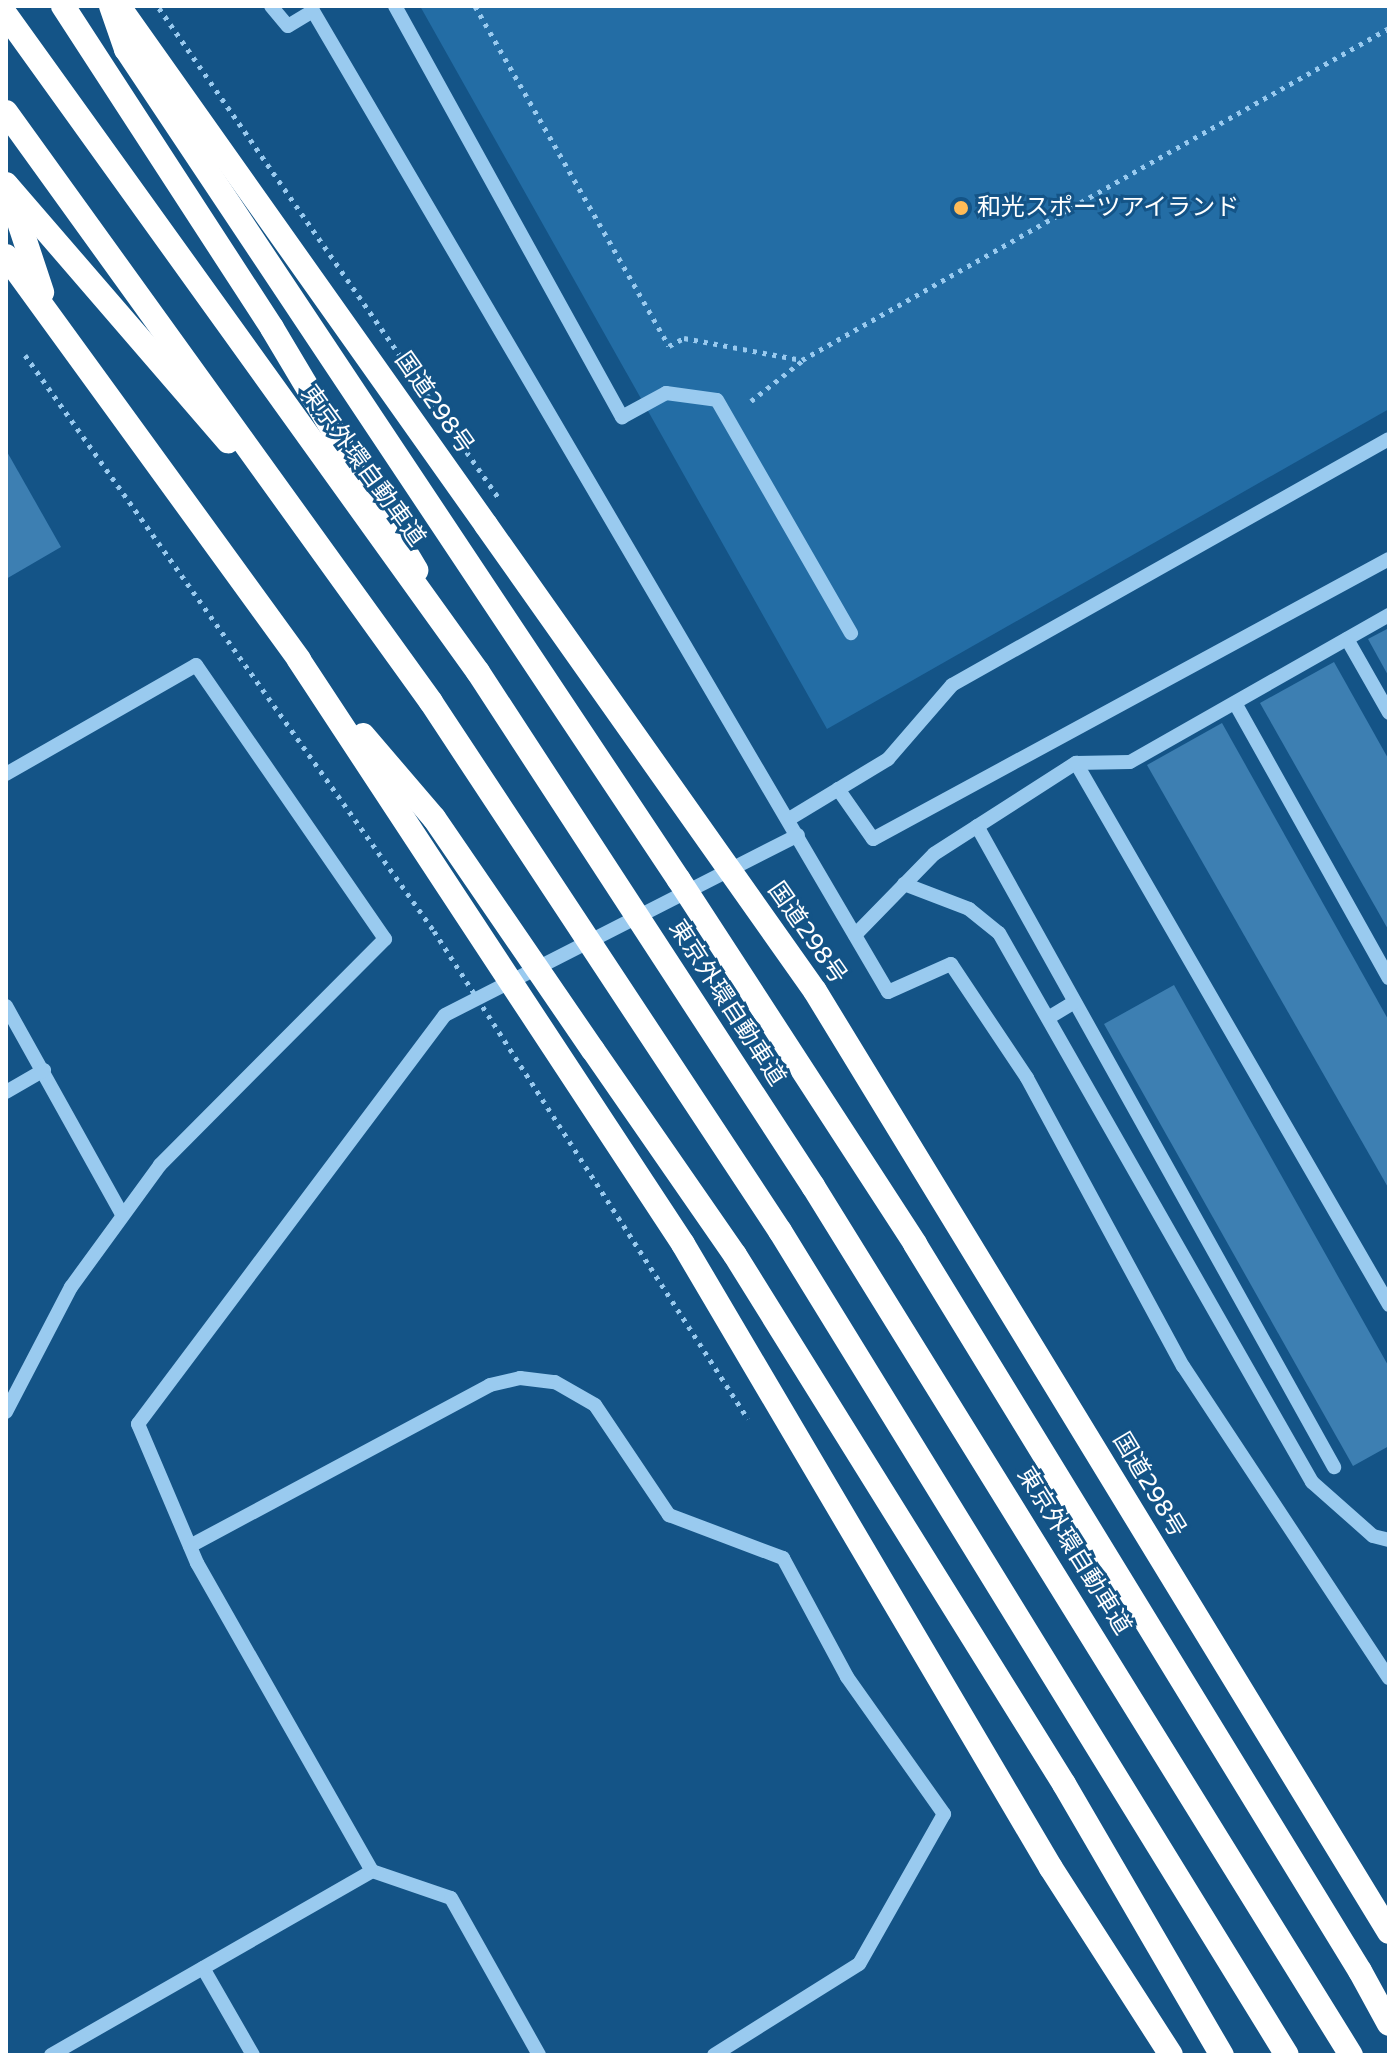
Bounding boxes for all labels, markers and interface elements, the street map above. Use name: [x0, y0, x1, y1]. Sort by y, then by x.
place label: 和光スポーツアイランド: [977, 194, 1241, 222]
marker: 和光スポーツアイランド: [952, 199, 970, 217]
street label: 国道298号: [389, 347, 479, 459]
street label: 東京外環自動車道: [295, 380, 431, 552]
street label: 国道298号: [762, 877, 852, 989]
street label: 東京外環自動車道: [663, 915, 791, 1091]
street label: 国道298号: [1106, 1427, 1192, 1543]
street label: 東京外環自動車道: [1011, 1462, 1137, 1640]

